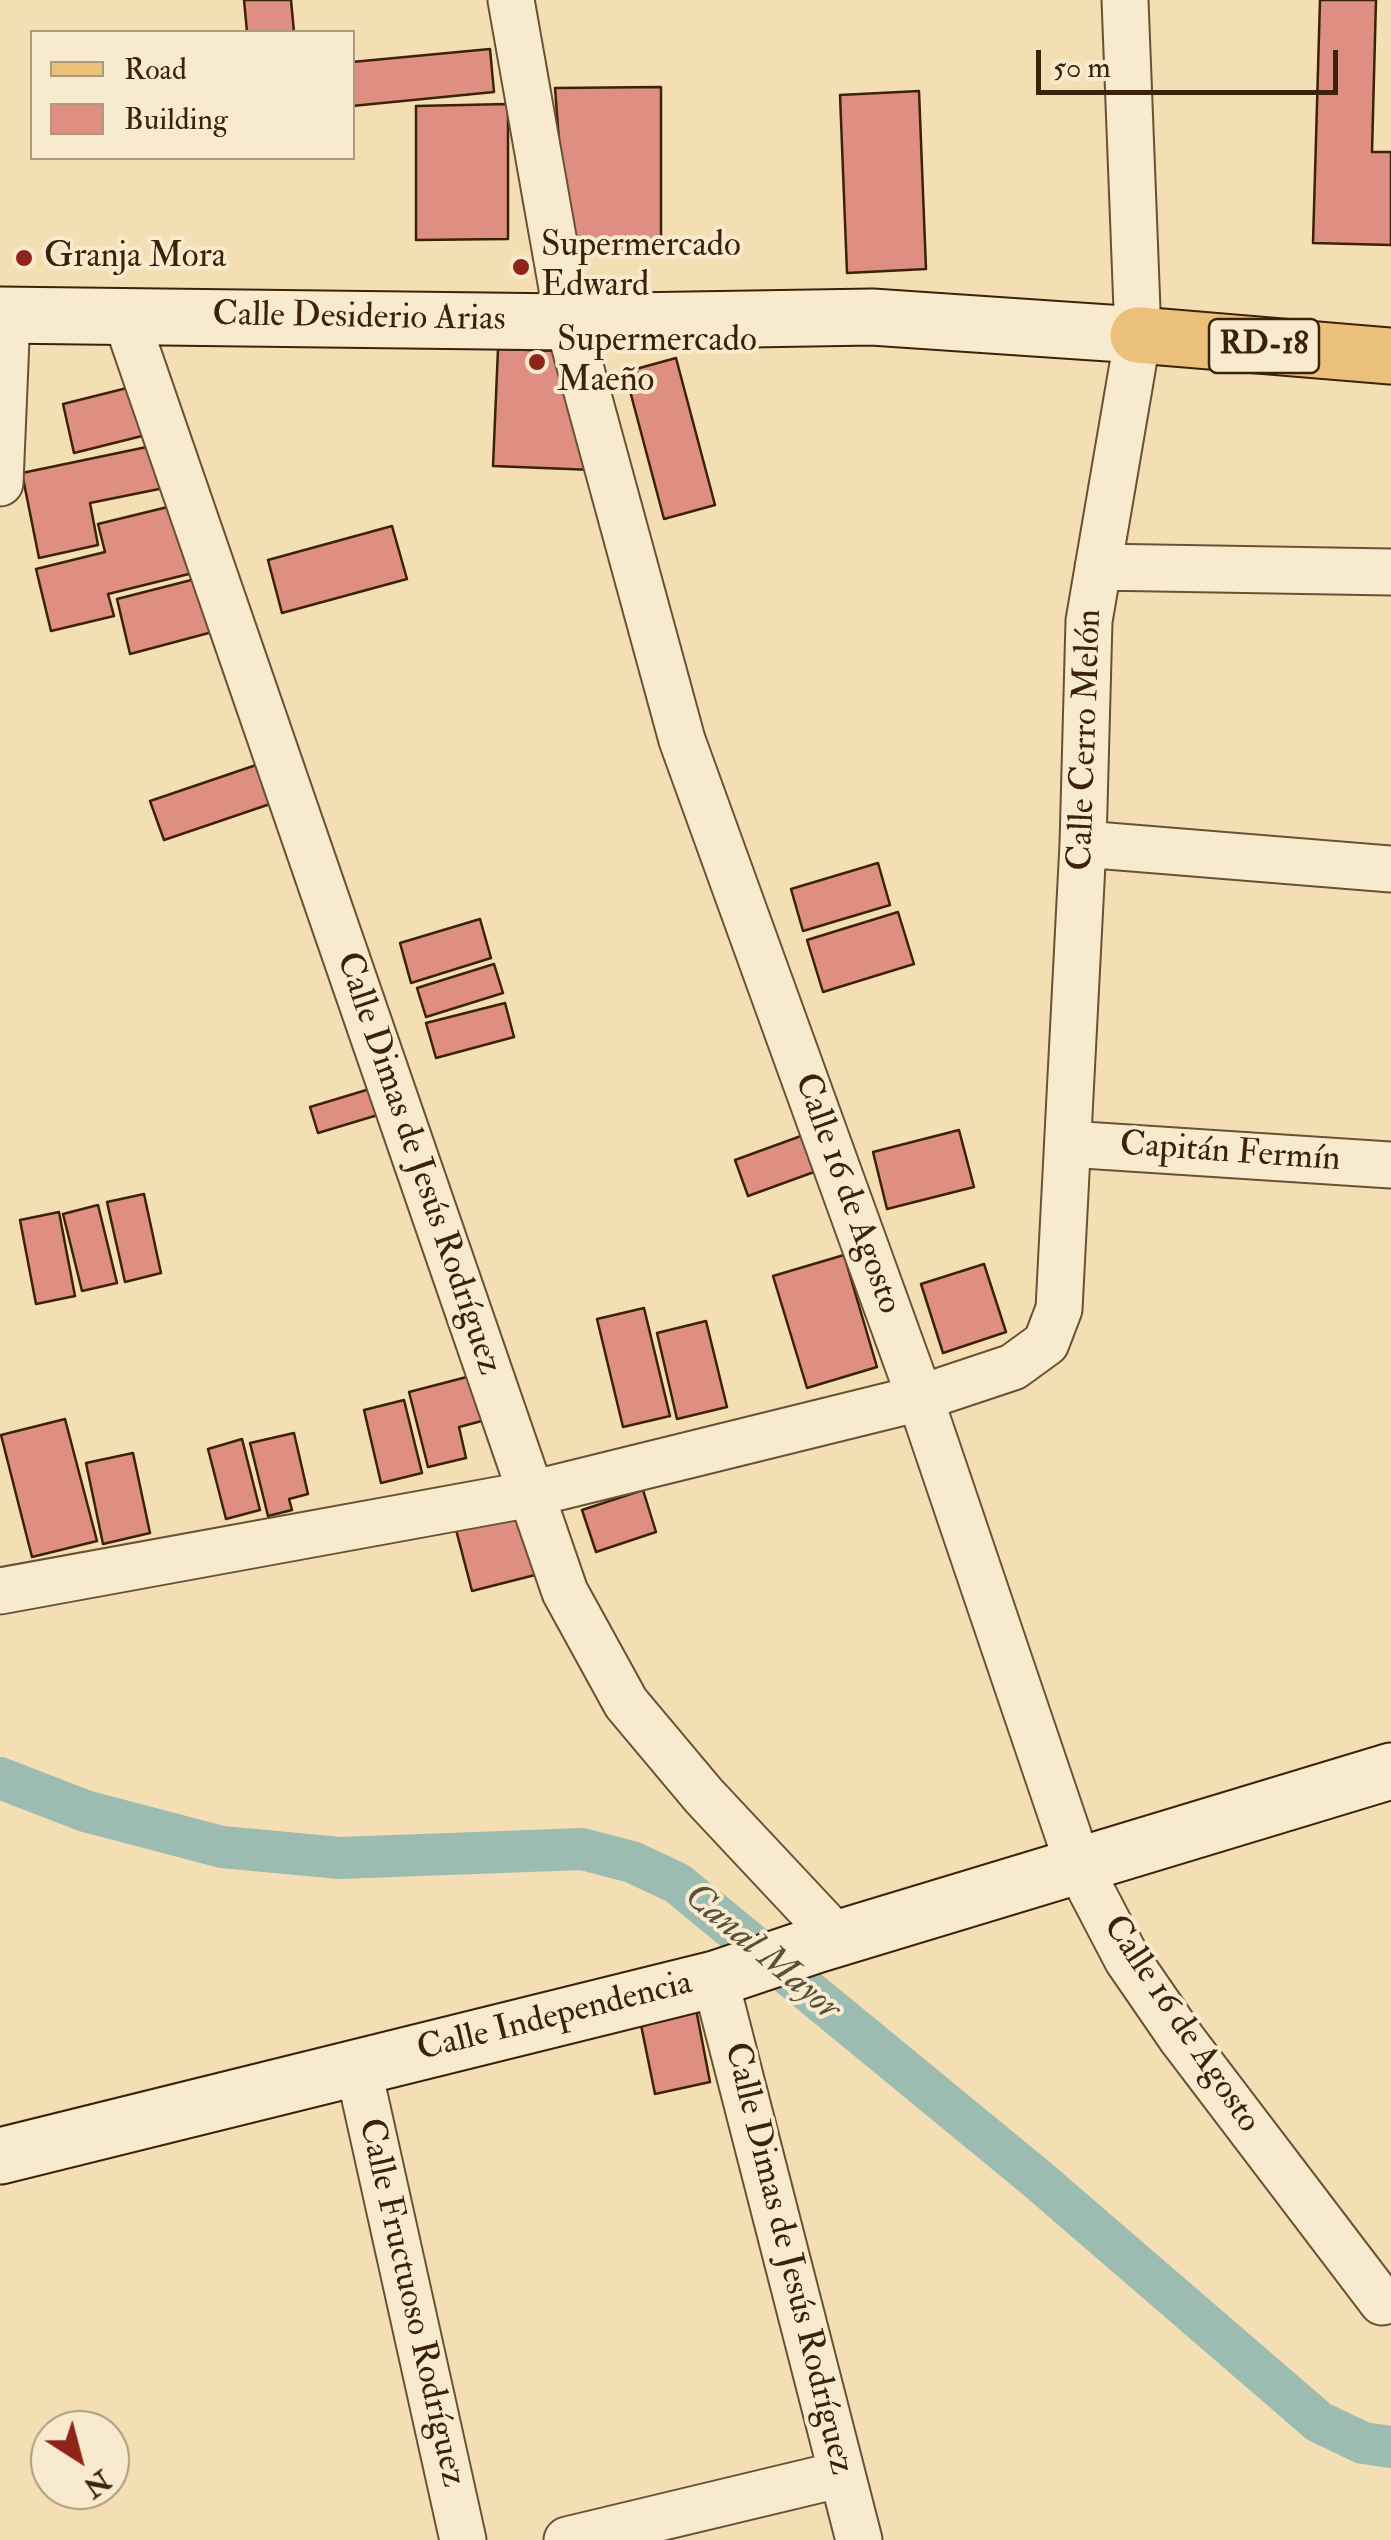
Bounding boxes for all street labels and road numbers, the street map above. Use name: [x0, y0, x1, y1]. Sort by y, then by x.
street label: Calle Desiderio Arias: [212, 295, 506, 343]
road number: RD-18: [1209, 319, 1319, 373]
street label: Calle Cerro Melón: [1061, 608, 1113, 872]
street label: Calle Dimas de Jesús Rodríguez: [325, 947, 509, 1381]
street label: Calle 16 de Agosto: [783, 1068, 909, 1320]
street label: Capitán Fermín: [1118, 1125, 1342, 1183]
street label: Calle 16 de Agosto: [1092, 1909, 1268, 2141]
street label: Calle Independencia: [413, 1964, 697, 2072]
street label: Calle Dimas de Jesús Rodríguez: [713, 2039, 861, 2479]
street label: Calle Fructuoso Rodríguez: [347, 2115, 473, 2491]

